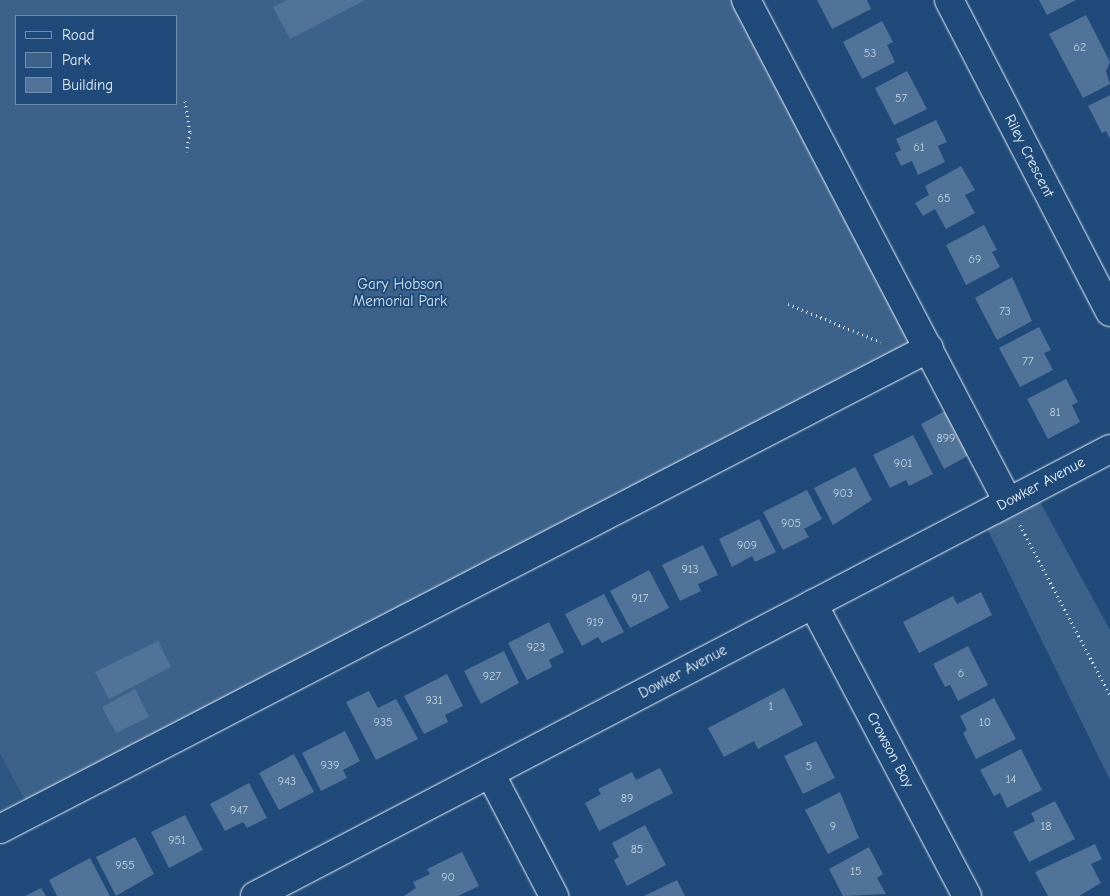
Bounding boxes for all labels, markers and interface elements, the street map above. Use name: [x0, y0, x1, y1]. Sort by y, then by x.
legend: [15, 15, 178, 105]
text: Road: [62, 26, 94, 44]
house number: 62: [1074, 41, 1086, 55]
house number: 53: [864, 47, 876, 61]
text: Park: [62, 51, 91, 69]
text: Building: [62, 76, 113, 94]
house number: 57: [895, 92, 907, 106]
street label: Riley Crescent: [1000, 111, 1058, 201]
house number: 61: [913, 141, 925, 155]
house number: 65: [937, 192, 951, 206]
house number: 69: [969, 253, 981, 267]
park label: Gary Hobson Memorial Park: [353, 275, 447, 310]
house number: 73: [999, 305, 1011, 319]
house number: 77: [1022, 355, 1034, 369]
house number: 81: [1050, 406, 1060, 420]
house number: 899: [937, 432, 955, 446]
street label: Dowker Avenue: [994, 453, 1088, 515]
house number: 901: [894, 457, 912, 471]
house number: 903: [833, 487, 853, 501]
house number: 905: [781, 517, 801, 531]
house number: 909: [737, 539, 757, 553]
house number: 913: [681, 563, 699, 577]
house number: 917: [632, 592, 648, 606]
house number: 919: [586, 616, 604, 630]
house number: 923: [527, 641, 545, 655]
street label: Dowker Avenue: [636, 641, 730, 703]
house number: 6: [958, 667, 964, 681]
house number: 927: [483, 670, 501, 684]
house number: 931: [425, 694, 443, 708]
house number: 1: [769, 700, 773, 714]
street label: Crowson Bay: [863, 709, 917, 791]
house number: 935: [374, 716, 392, 730]
house number: 10: [979, 716, 991, 730]
house number: 939: [321, 759, 339, 773]
house number: 5: [806, 760, 812, 774]
house number: 14: [1006, 773, 1016, 787]
house number: 943: [278, 775, 296, 789]
house number: 89: [621, 792, 633, 806]
house number: 947: [230, 804, 248, 818]
house number: 9: [830, 820, 836, 834]
house number: 18: [1041, 820, 1051, 834]
house number: 951: [168, 834, 186, 848]
house number: 85: [631, 843, 643, 857]
house number: 955: [115, 859, 135, 873]
house number: 15: [850, 865, 862, 879]
house number: 90: [441, 871, 455, 885]

